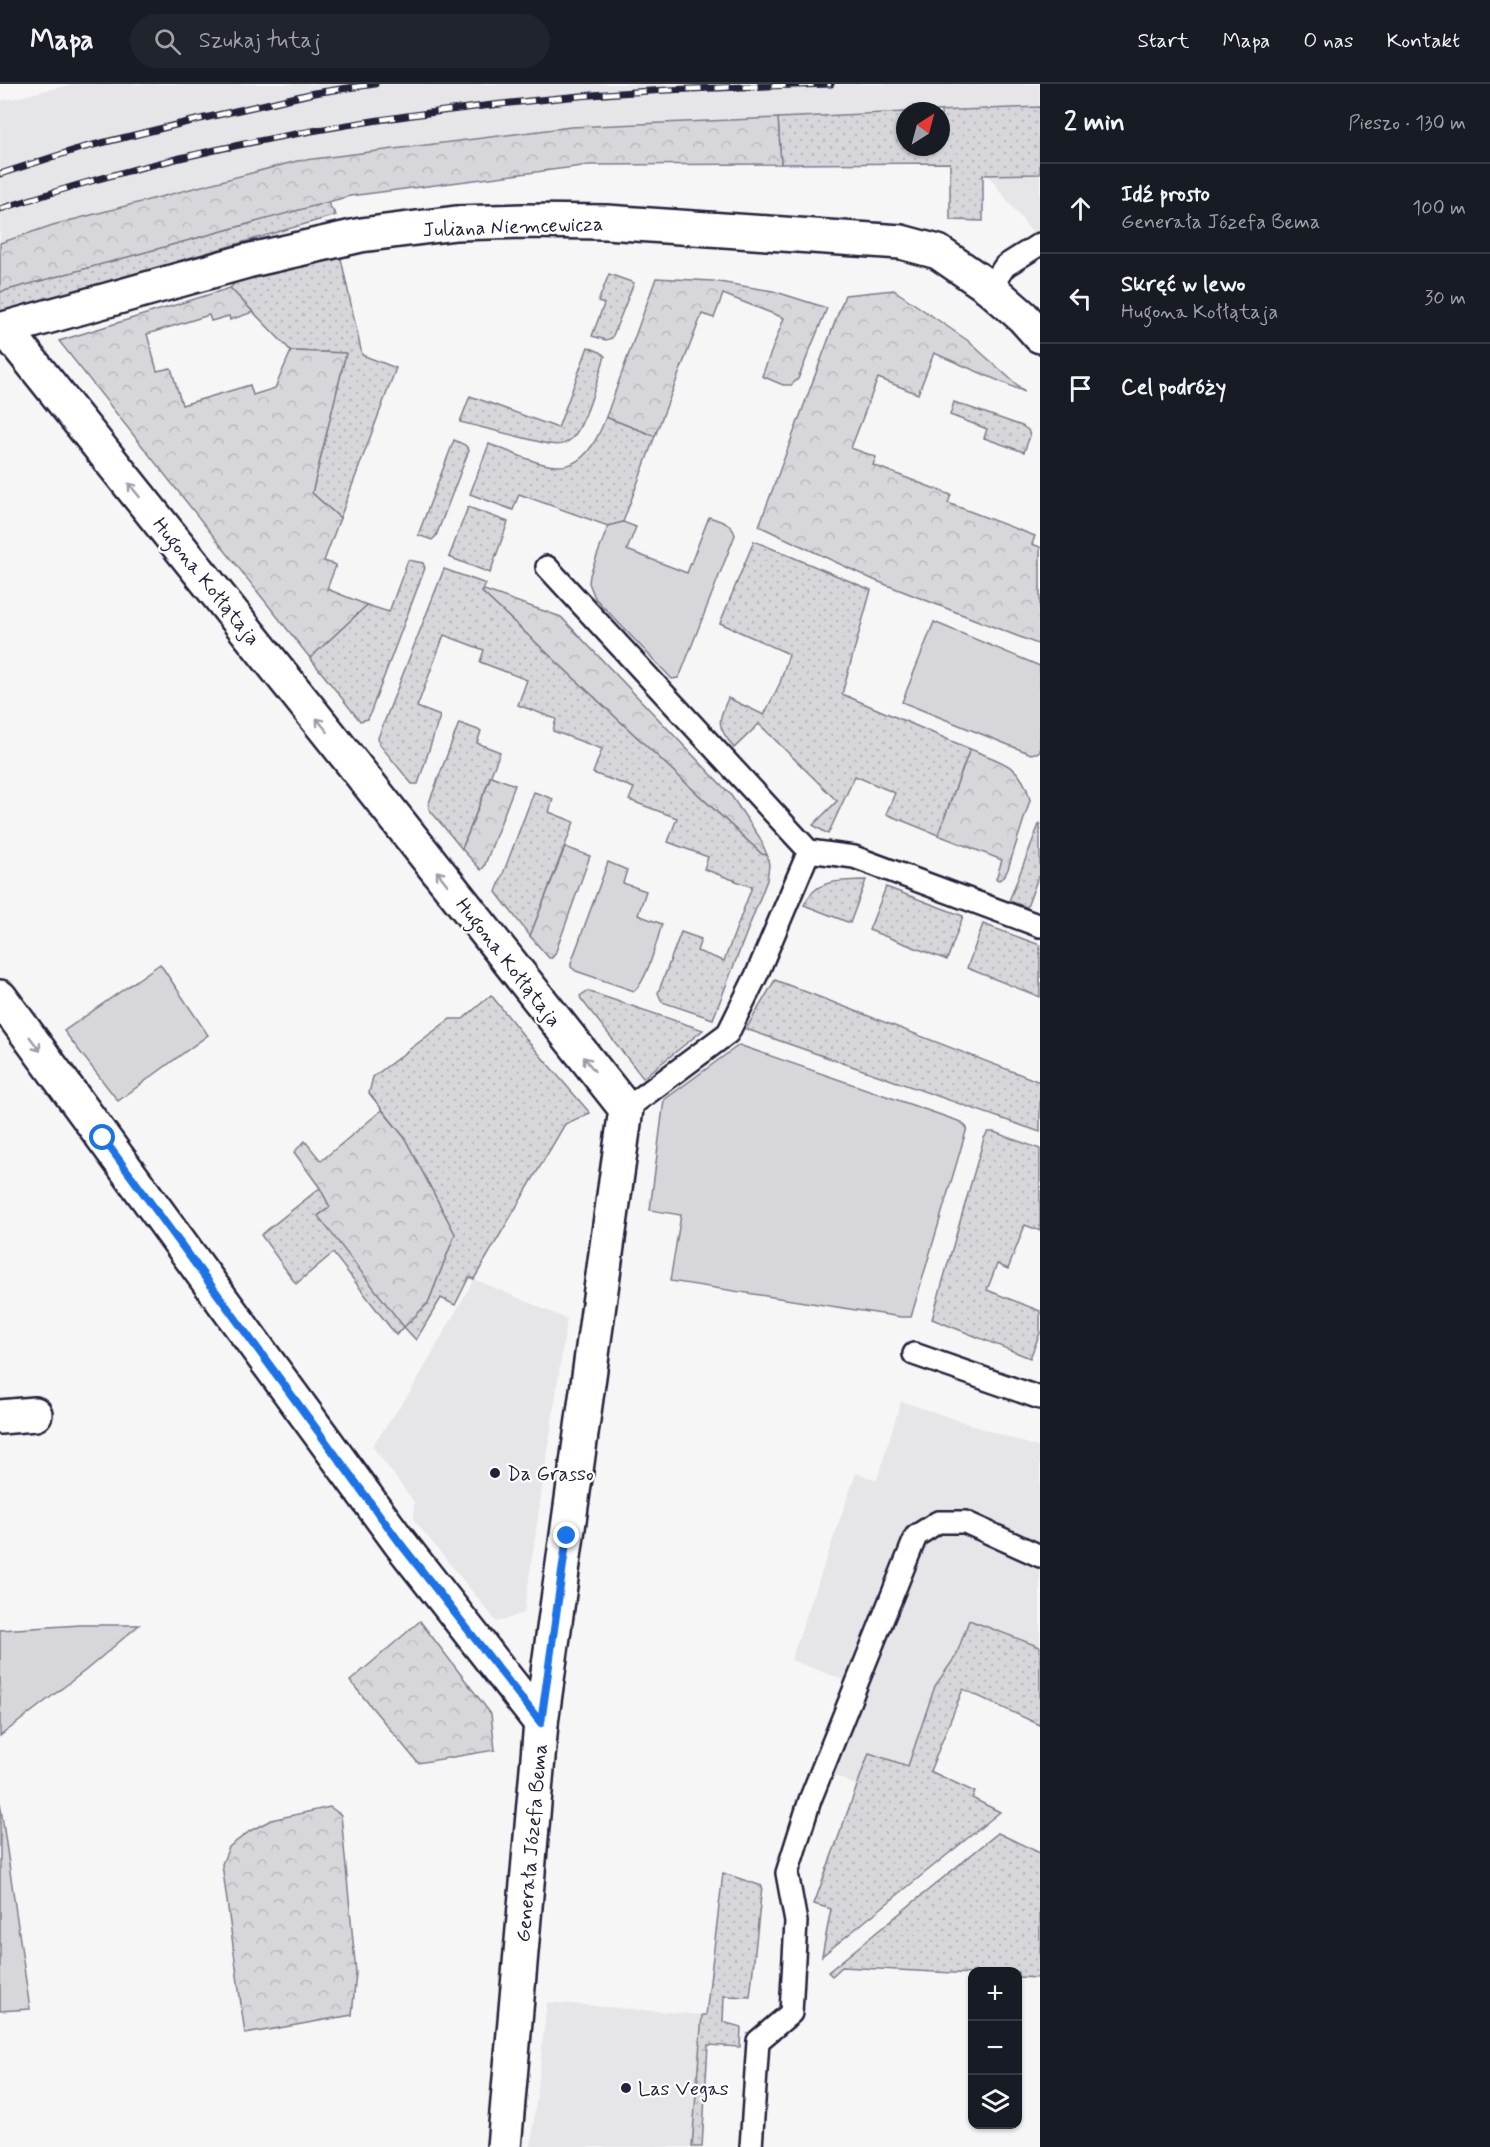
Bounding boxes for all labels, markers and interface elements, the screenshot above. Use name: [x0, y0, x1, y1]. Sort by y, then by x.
search box: [130, 14, 550, 68]
text: Mapa: [30, 23, 94, 60]
icon: search: [151, 25, 184, 58]
text: Szukaj tutaj: [199, 27, 320, 55]
text: Start: [1137, 27, 1189, 55]
text: Mapa: [1222, 27, 1270, 55]
text: O nas: [1303, 27, 1353, 55]
text: Kontakt: [1386, 27, 1460, 55]
north arrow: [896, 102, 950, 156]
text: 2 min: [1064, 106, 1125, 140]
text: Pieszo · 130 m: [1348, 110, 1466, 137]
text: Idź prosto: [1121, 181, 1210, 209]
icon: ahead: [1064, 192, 1097, 225]
text: 100 m: [1412, 195, 1466, 222]
text: Generała Józefa Bema: [1121, 209, 1320, 236]
street label: Juliana Niemcewicza: [422, 211, 604, 244]
text: Skręć w lewo: [1121, 271, 1246, 299]
icon: left: [1064, 282, 1097, 315]
text: 30 m: [1424, 285, 1466, 312]
text: Hugona Kołłątaja: [1121, 299, 1278, 326]
icon: arrive: [1064, 372, 1097, 405]
text: Cel podróży: [1121, 374, 1226, 402]
one-way arrow: [128, 482, 141, 498]
street label: Hugona Kołłątaja: [144, 512, 266, 653]
one-way arrow: [315, 717, 328, 733]
one-way arrow: [436, 870, 449, 886]
street label: Hugona Kołłątaja: [447, 893, 567, 1034]
one-way arrow: [28, 1036, 41, 1052]
one-way arrow: [583, 1056, 596, 1072]
route start: [89, 1124, 115, 1150]
place label: Da Grasso: [507, 1461, 594, 1488]
marker: Da Grasso: [488, 1466, 502, 1480]
route end: [553, 1522, 579, 1548]
street label: Generała Józefa Bema: [510, 1743, 555, 1944]
map controls: [968, 1967, 1022, 2129]
button: +: [968, 1967, 1022, 2021]
button: −: [968, 2021, 1022, 2075]
button: layers: [968, 2075, 1022, 2129]
place label: Las Vegas: [638, 2076, 729, 2103]
marker: Las Vegas: [619, 2081, 633, 2095]

